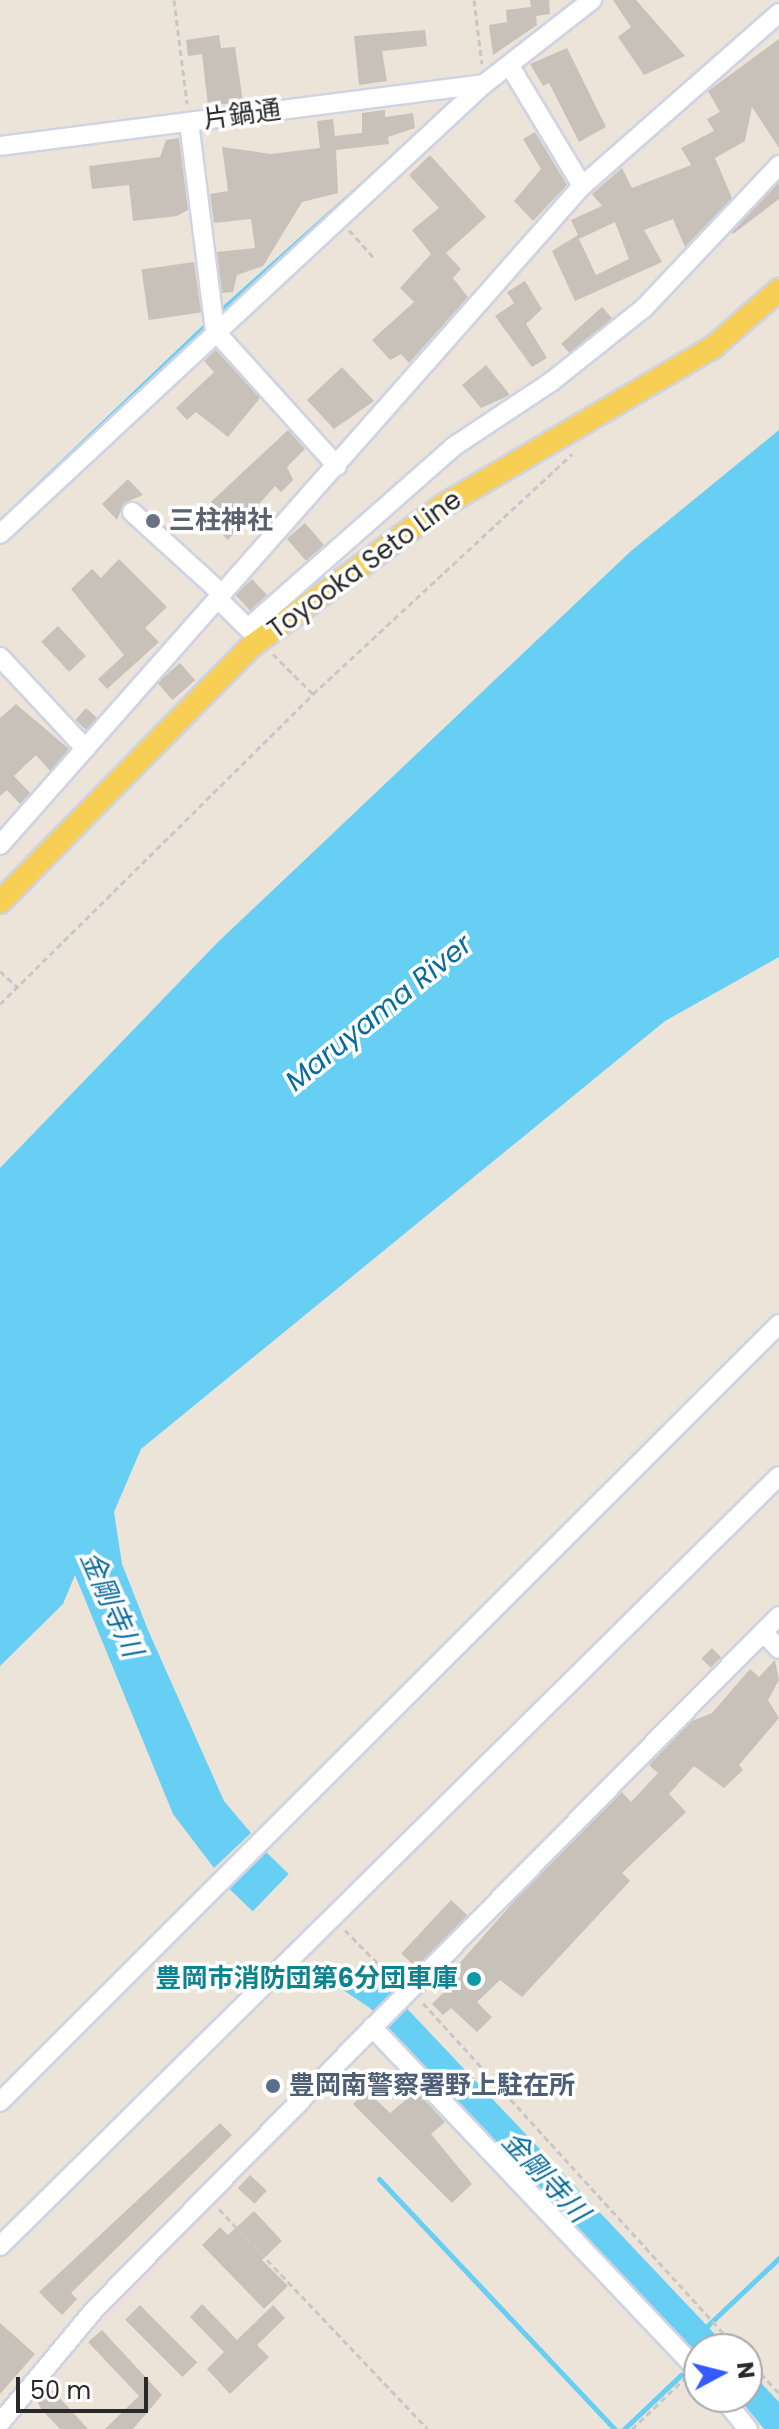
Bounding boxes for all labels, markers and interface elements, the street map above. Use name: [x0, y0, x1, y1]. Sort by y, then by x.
street label: 片鍋通: [201, 94, 283, 136]
street label: Toyooka Seto Line: [262, 484, 468, 646]
place label: 三柱神社: [169, 505, 273, 537]
marker: 三柱神社: [144, 512, 162, 530]
water label: Maruyama River: [279, 928, 479, 1098]
water label: 金剛寺川: [73, 1546, 149, 1662]
place label: 豊岡市消防団第6分団車庫: [155, 1963, 458, 1995]
marker: 豊岡市消防団第6分団車庫: [465, 1970, 483, 1988]
place label: 豊岡南警察署野上駐在所: [289, 2070, 575, 2102]
marker: 豊岡南警察署野上駐在所: [264, 2077, 282, 2095]
water label: 金剛寺川: [495, 2125, 595, 2229]
north arrow: [683, 2333, 763, 2413]
text: N: [729, 2360, 762, 2380]
scale bar: [20, 2361, 152, 2411]
text: 50 m: [30, 2374, 91, 2407]

